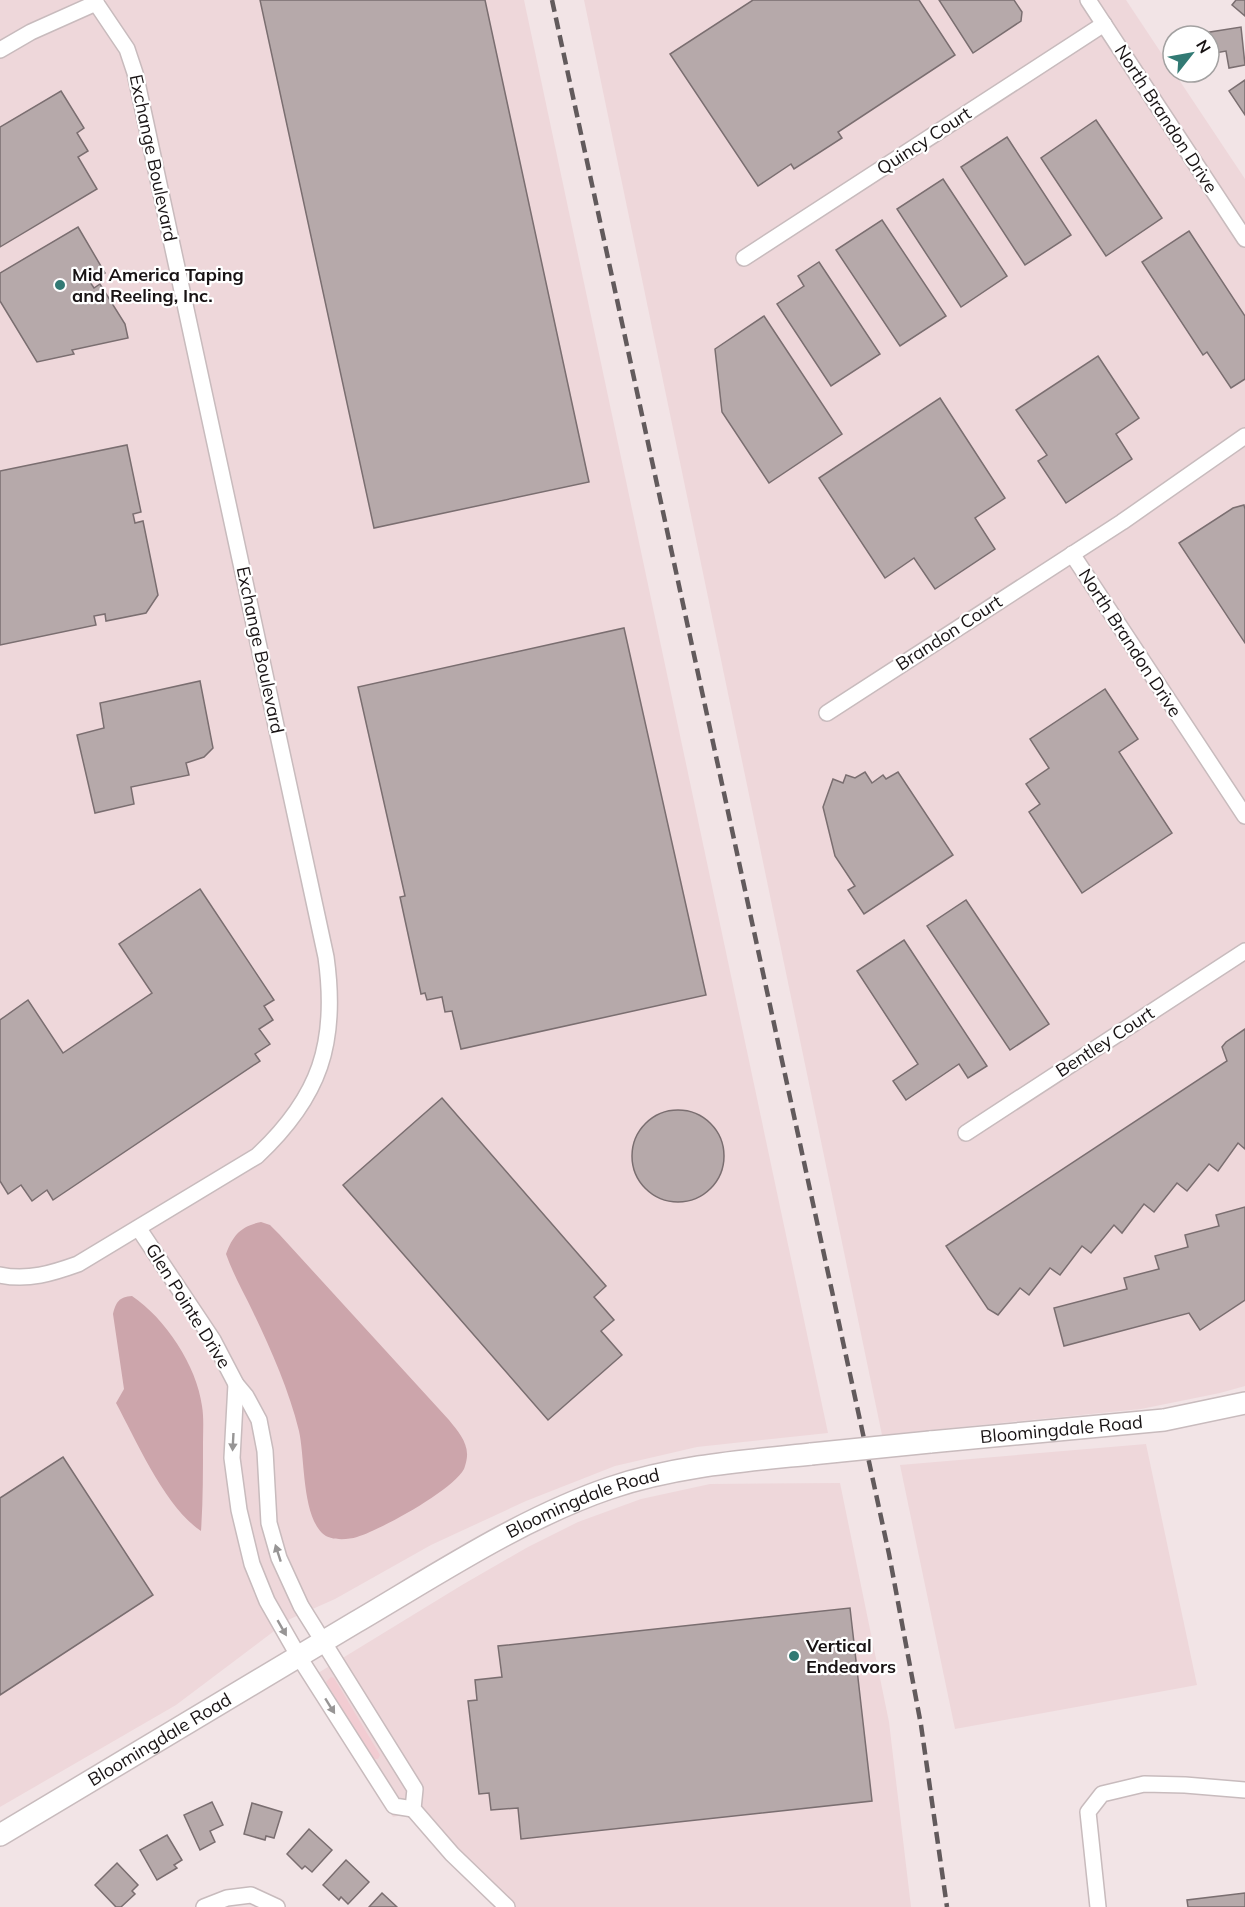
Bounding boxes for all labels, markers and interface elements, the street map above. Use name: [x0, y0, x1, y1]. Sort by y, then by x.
north arrow: [1161, 24, 1221, 84]
street label: North Brandon Drive: [1110, 41, 1222, 197]
street label: Exchange Boulevard: [125, 72, 182, 244]
street label: Quincy Court: [872, 102, 975, 180]
place label: Mid America Taping and Reeling, Inc.: [72, 263, 244, 307]
marker: Mid America Taping and Reeling, Inc.: [53, 278, 67, 292]
street label: Exchange Boulevard: [232, 564, 289, 736]
street label: North Brandon Drive: [1074, 564, 1187, 721]
street label: Brandon Court: [891, 590, 1006, 675]
street label: Bentley Court: [1051, 1001, 1158, 1082]
street label: Glen Pointe Drive: [141, 1239, 236, 1373]
street label: Bloomingdale Road: [979, 1410, 1144, 1448]
one-way arrow: [228, 1433, 237, 1452]
street label: Bloomingdale Road: [502, 1463, 662, 1543]
one-way arrow: [273, 1544, 282, 1562]
one-way arrow: [277, 1620, 288, 1636]
place label: Vertical Endeavors: [805, 1634, 896, 1678]
marker: Vertical Endeavors: [787, 1649, 801, 1663]
street label: Bloomingdale Road: [84, 1687, 235, 1791]
one-way arrow: [324, 1698, 336, 1714]

